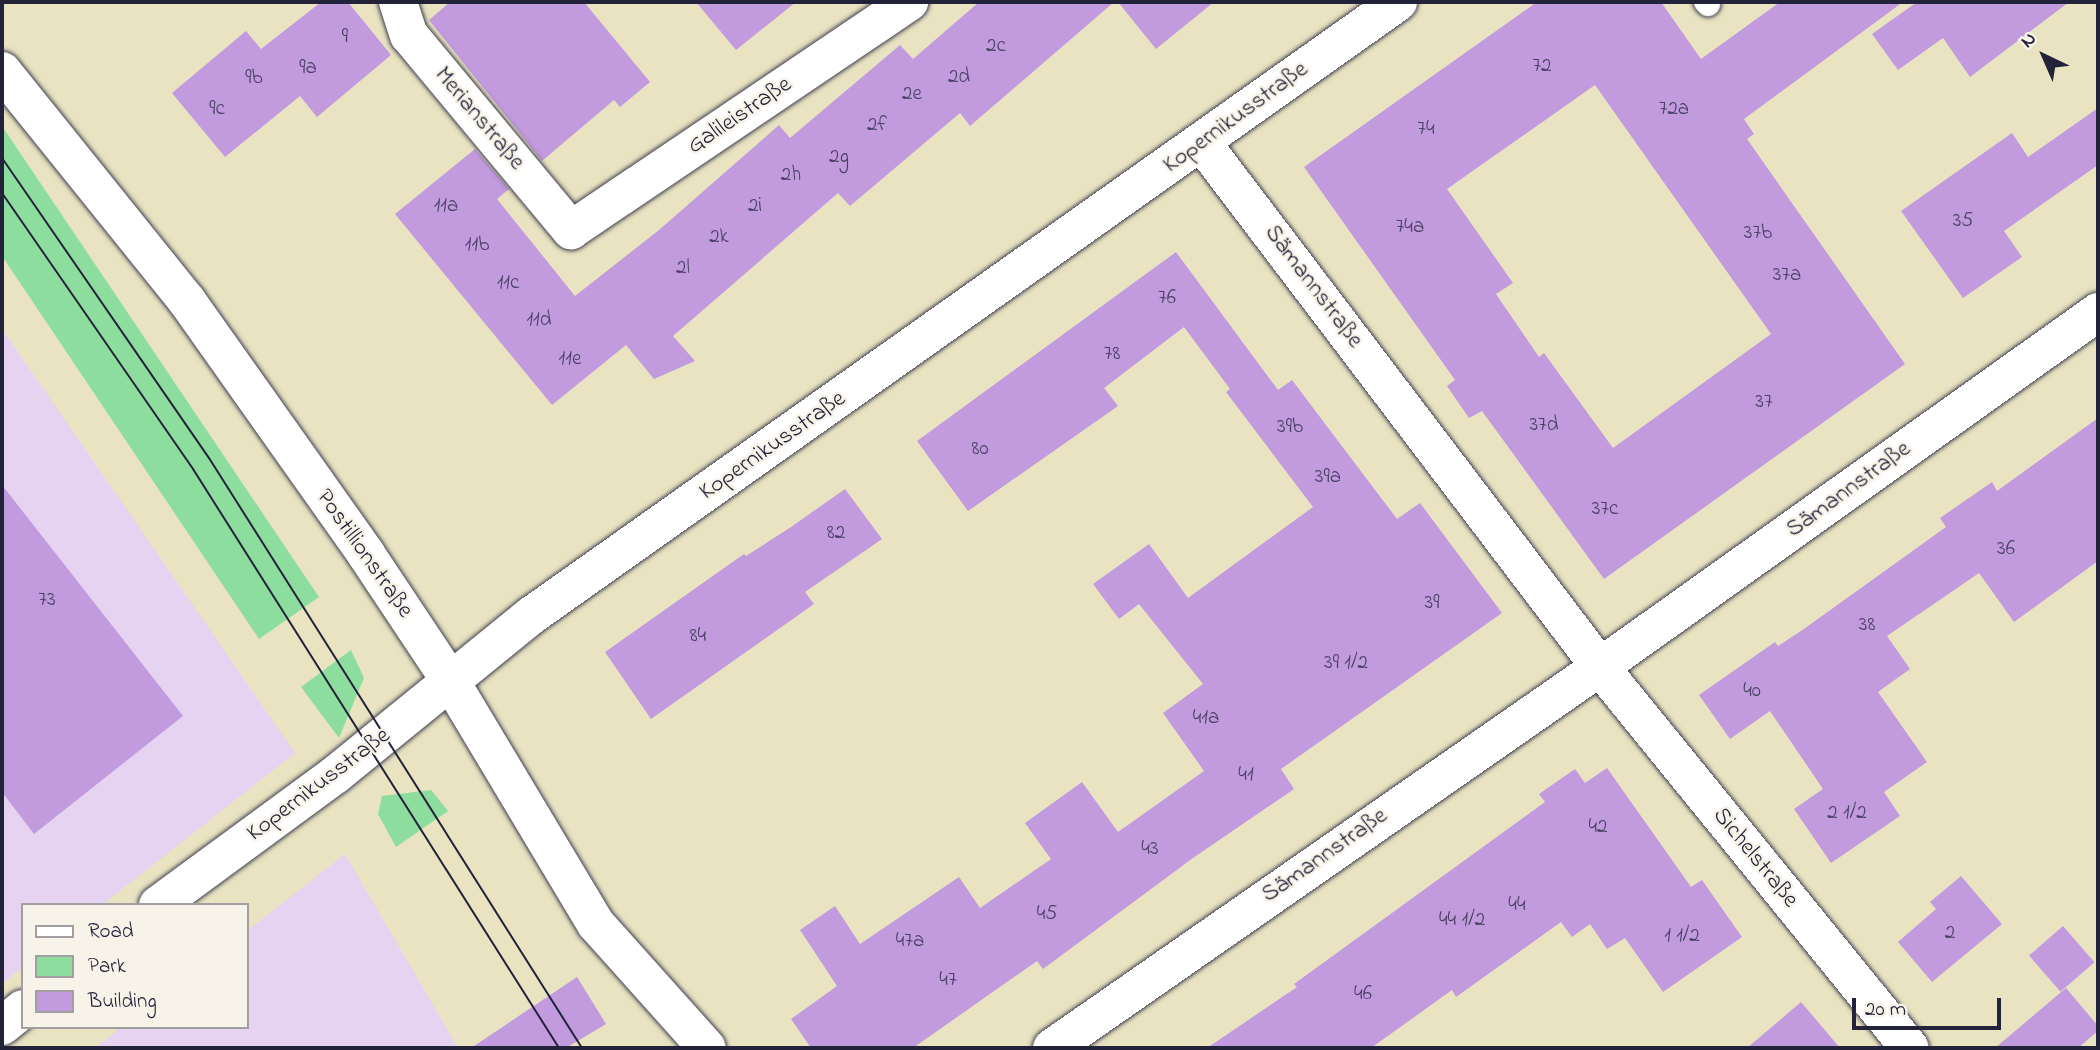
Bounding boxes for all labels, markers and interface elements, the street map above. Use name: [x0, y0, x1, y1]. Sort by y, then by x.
north arrow: [2009, 21, 2079, 91]
house number: 9: [342, 24, 348, 50]
text: N: [2015, 26, 2043, 55]
house number: 2c: [986, 33, 1006, 59]
house number: 72: [1532, 53, 1552, 79]
house number: 9a: [299, 55, 317, 81]
street label: Kopernikusstraße: [1158, 56, 1314, 180]
street label: Merianstraße: [428, 62, 530, 176]
house number: 2d: [948, 64, 970, 90]
house number: 9b: [245, 65, 263, 91]
street label: Galileistraße: [682, 71, 798, 161]
house number: 2e: [902, 81, 922, 107]
house number: 9c: [209, 96, 225, 122]
house number: 72a: [1659, 96, 1689, 122]
house number: 2f: [867, 112, 887, 138]
house number: 74: [1417, 116, 1435, 142]
house number: 2g: [829, 144, 849, 170]
house number: 2h: [781, 162, 801, 188]
house number: 11a: [434, 193, 458, 219]
house number: 2i: [748, 193, 762, 219]
house number: 35: [1953, 208, 1973, 234]
house number: 74a: [1396, 214, 1424, 240]
street label: Sämannstraße: [1257, 220, 1369, 354]
house number: 37b: [1744, 220, 1772, 246]
house number: 2k: [709, 224, 729, 250]
house number: 11b: [465, 232, 489, 258]
house number: 2l: [676, 255, 690, 281]
house number: 37a: [1773, 262, 1801, 288]
house number: 11c: [497, 270, 519, 296]
house number: 76: [1158, 285, 1176, 311]
house number: 11d: [526, 307, 552, 333]
house number: 78: [1104, 341, 1120, 367]
house number: 11e: [559, 346, 581, 372]
street label: Kopernikusstraße: [694, 385, 852, 507]
house number: 37: [1755, 389, 1773, 415]
house number: 37d: [1529, 412, 1559, 438]
house number: 39b: [1277, 414, 1303, 440]
street label: Sämannstraße: [1781, 435, 1917, 545]
house number: 80: [972, 436, 988, 462]
house number: 39a: [1315, 464, 1341, 490]
street label: Postillionstraße: [309, 484, 419, 624]
house number: 37c: [1592, 496, 1618, 522]
house number: 82: [827, 520, 845, 546]
house number: 36: [1997, 536, 2015, 562]
house number: 73: [38, 587, 56, 613]
house number: 39: [1425, 590, 1439, 616]
house number: 38: [1859, 612, 1875, 638]
house number: 84: [690, 623, 706, 649]
house number: 39 1/2: [1324, 650, 1368, 676]
house number: 40: [1743, 678, 1761, 704]
house number: 41a: [1193, 705, 1219, 731]
street label: Kopernikusstraße: [242, 722, 396, 848]
house number: 41: [1238, 762, 1254, 788]
house number: 2 1/2: [1827, 800, 1867, 826]
street label: Sämannstraße: [1257, 802, 1393, 910]
street label: Sichelstraße: [1706, 802, 1804, 914]
house number: 42: [1588, 814, 1608, 840]
house number: 43: [1141, 836, 1159, 862]
house number: 44: [1508, 892, 1526, 918]
house number: 45: [1037, 901, 1057, 927]
legend: [21, 903, 248, 1029]
house number: 44 1/2: [1439, 907, 1485, 933]
text: Road: [88, 917, 134, 947]
house number: 2: [1945, 920, 1955, 946]
house number: 1 1/2: [1664, 923, 1700, 949]
house number: 47a: [896, 928, 924, 954]
text: Park: [88, 952, 126, 982]
house number: 47: [939, 967, 957, 993]
house number: 46: [1354, 981, 1372, 1007]
scale bar: [1855, 984, 2004, 1028]
text: Building: [88, 987, 157, 1017]
text: 20 m: [1865, 995, 1906, 1025]

